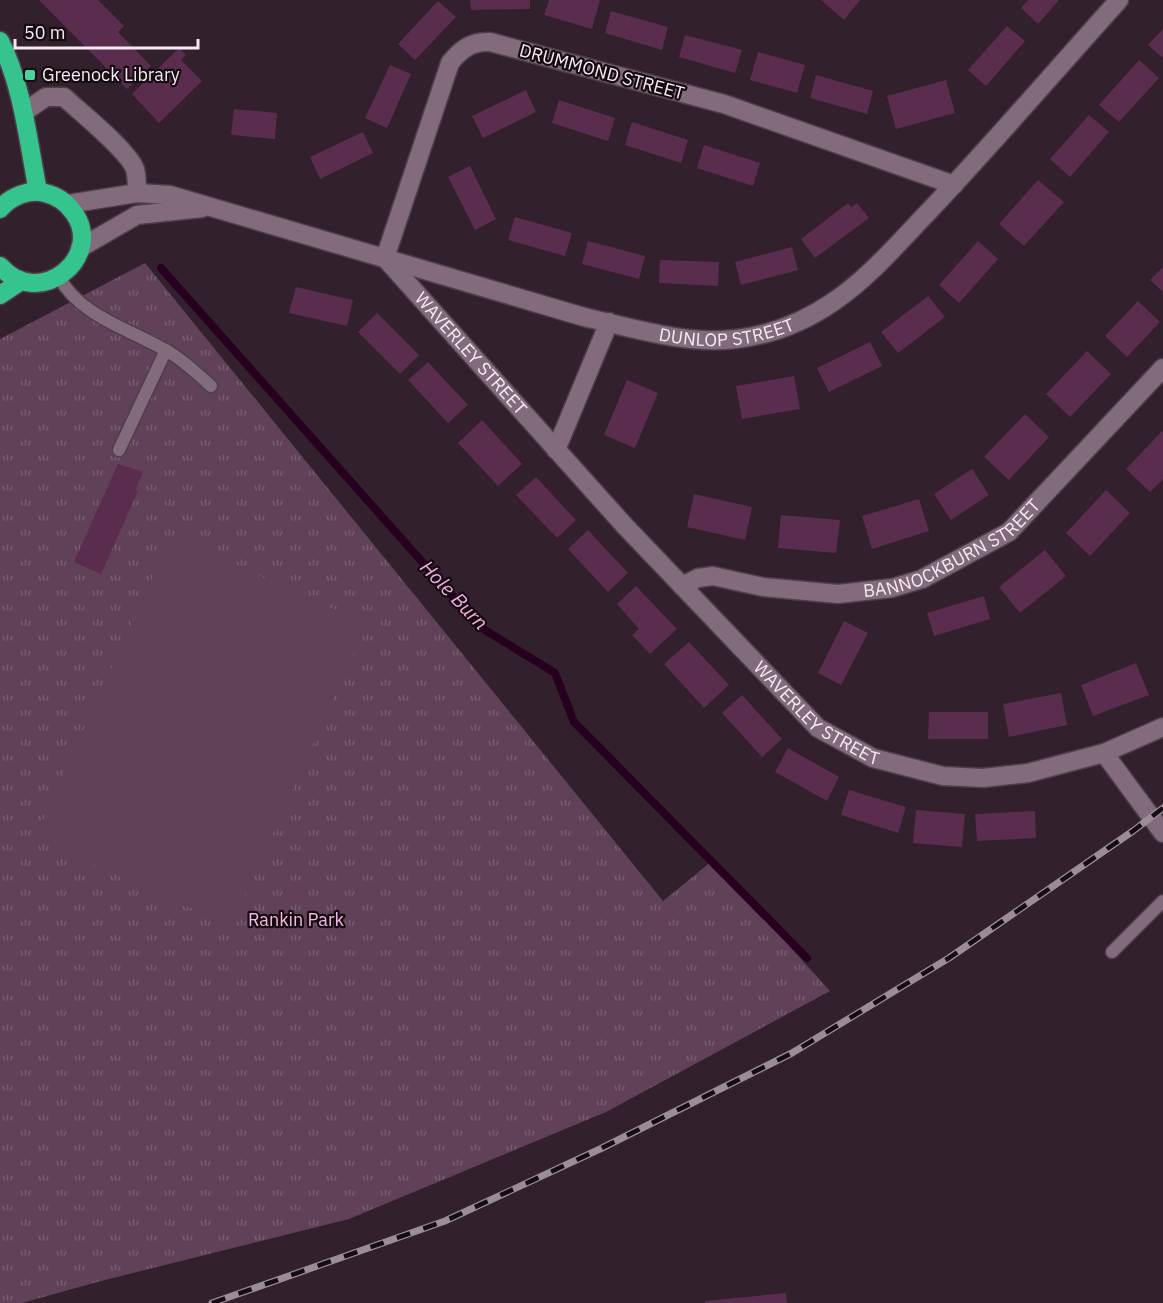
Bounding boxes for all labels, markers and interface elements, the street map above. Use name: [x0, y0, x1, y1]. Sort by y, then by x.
scale bar: [15, 12, 198, 50]
text: 50 m: [24, 21, 66, 44]
street label: DRUMMOND STREET: [517, 38, 687, 105]
place label: Greenock Library: [42, 63, 180, 86]
marker: Greenock Library: [23, 68, 37, 82]
street label: WAVERLEY STREET: [410, 287, 532, 420]
street label: DUNLOP STREET: [657, 313, 797, 351]
street label: BANNOCKBURN STREET: [862, 494, 1045, 602]
water label: Hole Burn: [414, 554, 494, 635]
street label: WAVERLEY STREET: [749, 656, 882, 770]
park label: Rankin Park: [248, 908, 345, 931]

